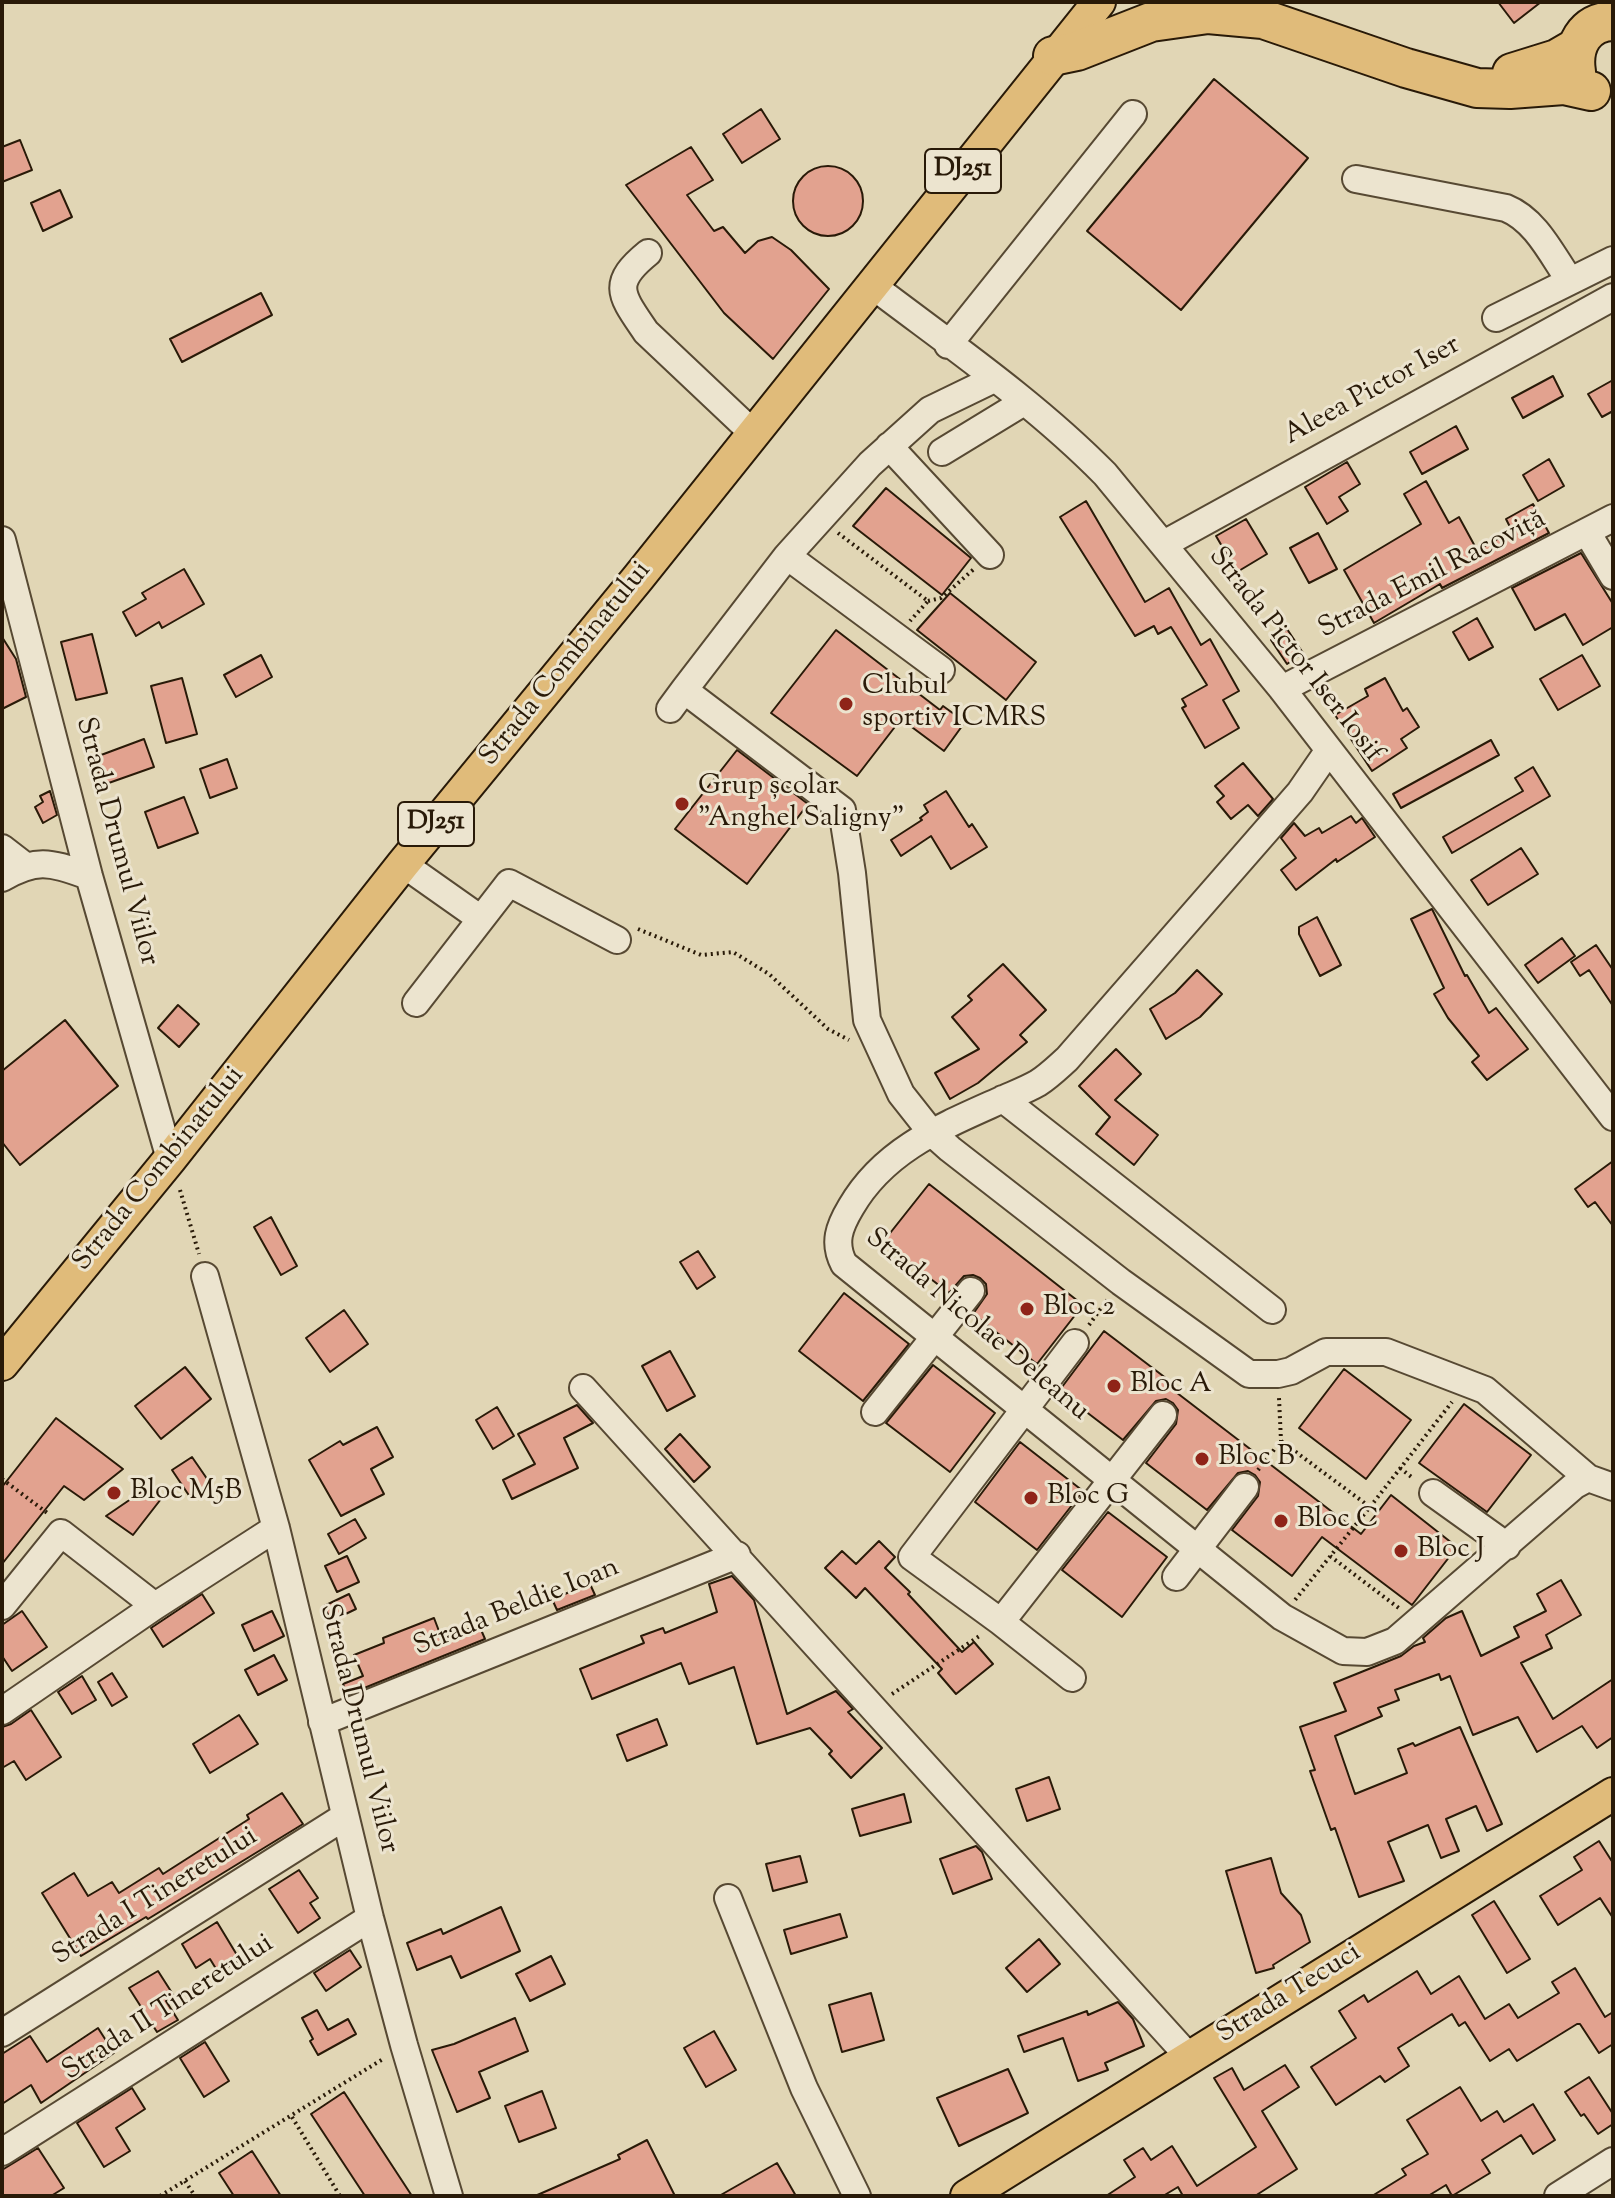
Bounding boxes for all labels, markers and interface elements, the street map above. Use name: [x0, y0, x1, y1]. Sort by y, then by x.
road number: DJ251: [925, 149, 1001, 193]
street label: Aleea Pictor Iser: [1279, 330, 1467, 454]
street label: Strada Emil Racoviță: [1314, 504, 1552, 648]
street label: Strada Pictor Iser Iosif: [1200, 542, 1388, 770]
street label: Strada Combinatului: [474, 556, 660, 774]
place label: Clubul sportiv ICMRS: [862, 671, 1046, 737]
marker: Clubul sportiv ICMRS: [837, 695, 855, 713]
street label: Strada Drumul Viilor: [66, 714, 164, 970]
place label: Grup școlar "Anghel Saligny": [698, 771, 905, 837]
marker: Grup școlar "Anghel Saligny": [673, 795, 691, 813]
road number: DJ251: [398, 802, 474, 846]
street label: Strada Combinatului: [67, 1061, 253, 1279]
street label: Strada Nicolae Deleanu: [857, 1222, 1095, 1430]
place label: Bloc 2: [1043, 1292, 1115, 1326]
marker: Bloc 2: [1018, 1300, 1036, 1318]
place label: Bloc A: [1130, 1369, 1212, 1403]
marker: Bloc A: [1105, 1377, 1123, 1395]
place label: Bloc B: [1218, 1442, 1295, 1476]
marker: Bloc B: [1193, 1450, 1211, 1468]
place label: Bloc M5B: [130, 1476, 242, 1510]
place label: Bloc G: [1047, 1481, 1129, 1515]
marker: Bloc M5B: [105, 1484, 123, 1502]
marker: Bloc G: [1022, 1489, 1040, 1507]
place label: Bloc C: [1297, 1504, 1379, 1538]
marker: Bloc C: [1272, 1512, 1290, 1530]
place label: Bloc J: [1417, 1534, 1484, 1568]
marker: Bloc J: [1392, 1542, 1410, 1560]
street label: Strada Beldie Ioan: [409, 1552, 625, 1666]
street label: Strada Drumul Viilor: [310, 1601, 404, 1857]
street label: Strada I Tineretului: [47, 1821, 265, 1975]
street label: Strada II Tineretului: [57, 1928, 281, 2090]
street label: Strada Tecuci: [1212, 1937, 1368, 2053]

